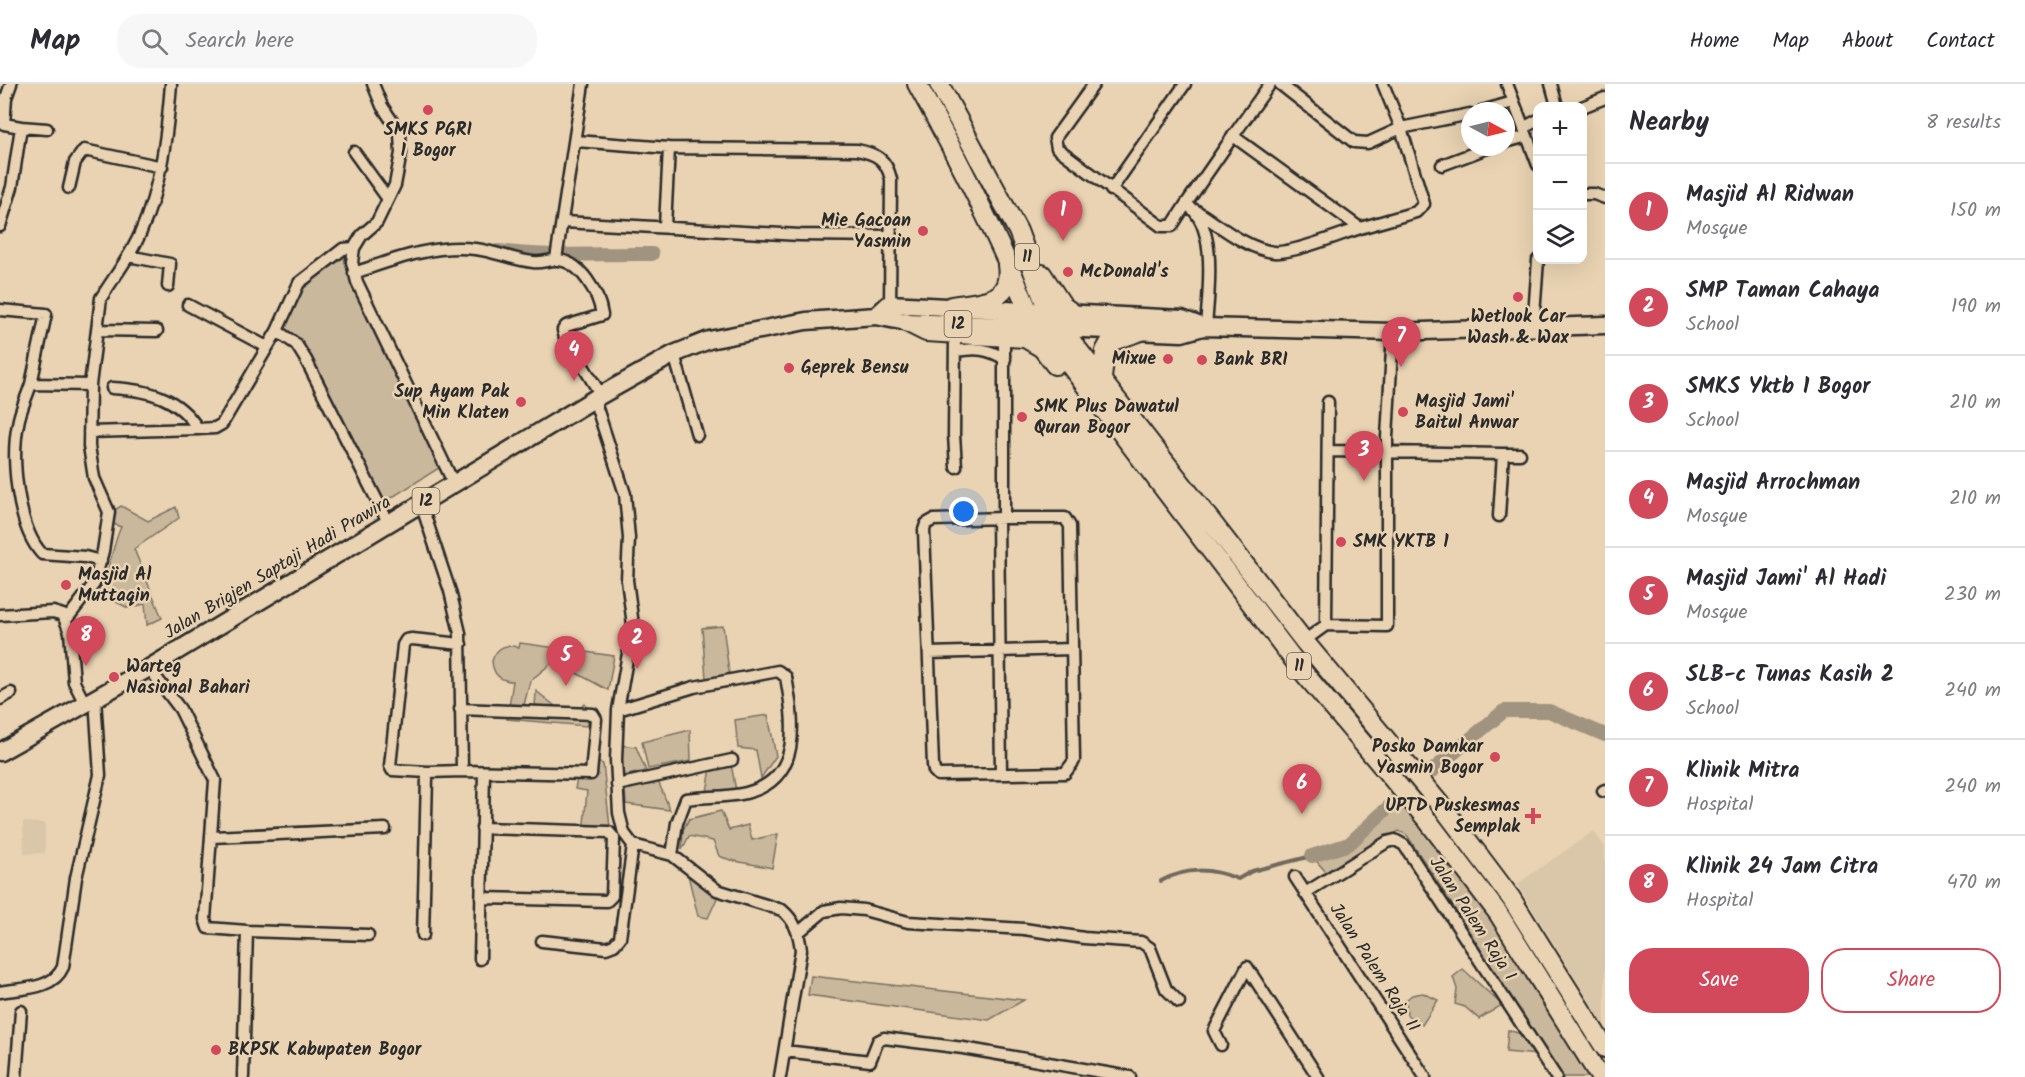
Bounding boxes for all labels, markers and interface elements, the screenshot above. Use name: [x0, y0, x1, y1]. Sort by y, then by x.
search box: [117, 14, 537, 68]
text: Map: [30, 19, 81, 64]
text: Search here: [186, 24, 294, 59]
icon: search: [138, 25, 171, 58]
text: Home: [1690, 25, 1739, 58]
text: Map: [1772, 25, 1809, 58]
text: About: [1842, 25, 1893, 58]
text: Contact: [1926, 25, 1995, 58]
north arrow: [1461, 102, 1515, 156]
map controls: [1533, 102, 1587, 264]
button: +: [1533, 102, 1587, 156]
text: Nearby: [1629, 102, 1709, 144]
marker: SMKS PGRI 1 Bogor: [421, 103, 435, 117]
text: 8 results: [1926, 107, 2001, 139]
place label: SMKS PGRI 1 Bogor: [384, 116, 473, 166]
button: −: [1533, 156, 1587, 210]
text: Masjid Al Ridwan: [1686, 178, 1854, 213]
pin: 1: [1044, 192, 1082, 241]
text: 1: [1645, 195, 1652, 227]
text: 150 m: [1950, 195, 2001, 227]
place label: Mie Gacoan Yasmin: [821, 207, 911, 257]
button: layers: [1533, 210, 1587, 264]
text: Mosque: [1686, 213, 1747, 245]
marker: Mie Gacoan Yasmin: [916, 224, 930, 238]
road number: 11: [1015, 244, 1039, 270]
place label: McDonald's: [1080, 258, 1169, 287]
marker: McDonald's: [1061, 265, 1075, 279]
text: SMP Taman Cahaya: [1686, 274, 1879, 309]
marker: Wetlook Car Wash & Wax: [1511, 290, 1525, 304]
text: 2: [1643, 291, 1654, 323]
text: 190 m: [1951, 291, 2001, 323]
place label: Wetlook Car Wash & Wax: [1467, 303, 1569, 353]
text: School: [1686, 309, 1739, 341]
road number: 12: [944, 311, 972, 337]
pin: 7: [1382, 318, 1420, 367]
pin: 4: [554, 332, 594, 381]
place label: Mixue: [1112, 345, 1156, 374]
place label: Bank BRI: [1214, 346, 1288, 375]
marker: Mixue: [1161, 352, 1175, 366]
marker: Bank BRI: [1195, 353, 1209, 367]
place label: Geprek Bensu: [801, 354, 909, 383]
marker: Geprek Bensu: [782, 361, 796, 375]
text: SMKS Yktb 1 Bogor: [1686, 370, 1870, 405]
place label: Sup Ayam Pak Min Klaten: [394, 378, 510, 428]
text: 3: [1643, 387, 1654, 419]
text: 210 m: [1949, 387, 2001, 419]
place label: Masjid Jami' Baitul Anwar: [1415, 388, 1520, 438]
place label: SMK Plus Dawatul Quran Bogor: [1034, 393, 1179, 443]
marker: Sup Ayam Pak Min Klaten: [514, 395, 528, 409]
marker: Masjid Jami' Baitul Anwar: [1396, 405, 1410, 419]
text: School: [1686, 405, 1739, 437]
marker: SMK Plus Dawatul Quran Bogor: [1015, 410, 1029, 424]
pin: 3: [1344, 432, 1384, 481]
text: Masjid Arrochman: [1686, 466, 1860, 501]
text: 4: [1643, 483, 1654, 515]
text: 210 m: [1949, 483, 2001, 515]
road number: 12: [412, 488, 440, 514]
street label: Jalan Brigjen Saptaji Hadi Prawira: [159, 489, 397, 647]
your location: [949, 497, 978, 526]
text: Mosque: [1686, 501, 1747, 533]
place label: SMK YKTB 1: [1353, 528, 1449, 557]
marker: SMK YKTB 1: [1334, 535, 1348, 549]
place label: Masjid Al Muttaqin: [78, 561, 152, 611]
text: Masjid Jami' Al Hadi: [1686, 562, 1886, 597]
marker: Masjid Al Muttaqin: [59, 578, 73, 592]
text: 5: [1643, 579, 1654, 611]
text: 230 m: [1944, 579, 2001, 611]
text: Mosque: [1686, 597, 1747, 629]
pin: 8: [66, 616, 106, 666]
pin: 2: [618, 620, 656, 669]
pin: 5: [546, 636, 586, 686]
place label: Warteg Nasional Bahari: [126, 653, 250, 703]
road number: 11: [1287, 653, 1311, 679]
text: SLB-c Tunas Kasih 2: [1686, 658, 1894, 693]
marker: Warteg Nasional Bahari: [107, 670, 121, 684]
text: 6: [1643, 675, 1654, 707]
text: 240 m: [1944, 675, 2001, 707]
text: School: [1686, 693, 1739, 725]
place label: Posko Damkar Yasmin Bogor: [1372, 733, 1484, 783]
marker: Posko Damkar Yasmin Bogor: [1488, 750, 1502, 764]
text: Klinik Mitra: [1686, 754, 1800, 789]
pin: 6: [1282, 764, 1322, 814]
text: 7: [1644, 771, 1653, 803]
text: 240 m: [1944, 771, 2001, 803]
text: Hospital: [1686, 789, 1753, 821]
place label: UPTD Puskesmas Semplak: [1385, 792, 1521, 842]
marker: UPTD Puskesmas Semplak: [1524, 807, 1542, 825]
text: Klinik 24 Jam Citra: [1686, 850, 1878, 885]
street label: Jalan Palem Raja I: [1421, 851, 1523, 987]
text: 8: [1643, 867, 1654, 899]
text: 470 m: [1947, 867, 2001, 899]
text: Hospital: [1686, 885, 1753, 917]
street label: Jalan Palem Raja II: [1321, 898, 1427, 1038]
button: Save: [1629, 948, 1809, 1013]
button: Share: [1821, 948, 2001, 1013]
place label: BKP5K Kabupaten Bogor: [228, 1036, 423, 1065]
marker: BKP5K Kabupaten Bogor: [209, 1043, 223, 1057]

